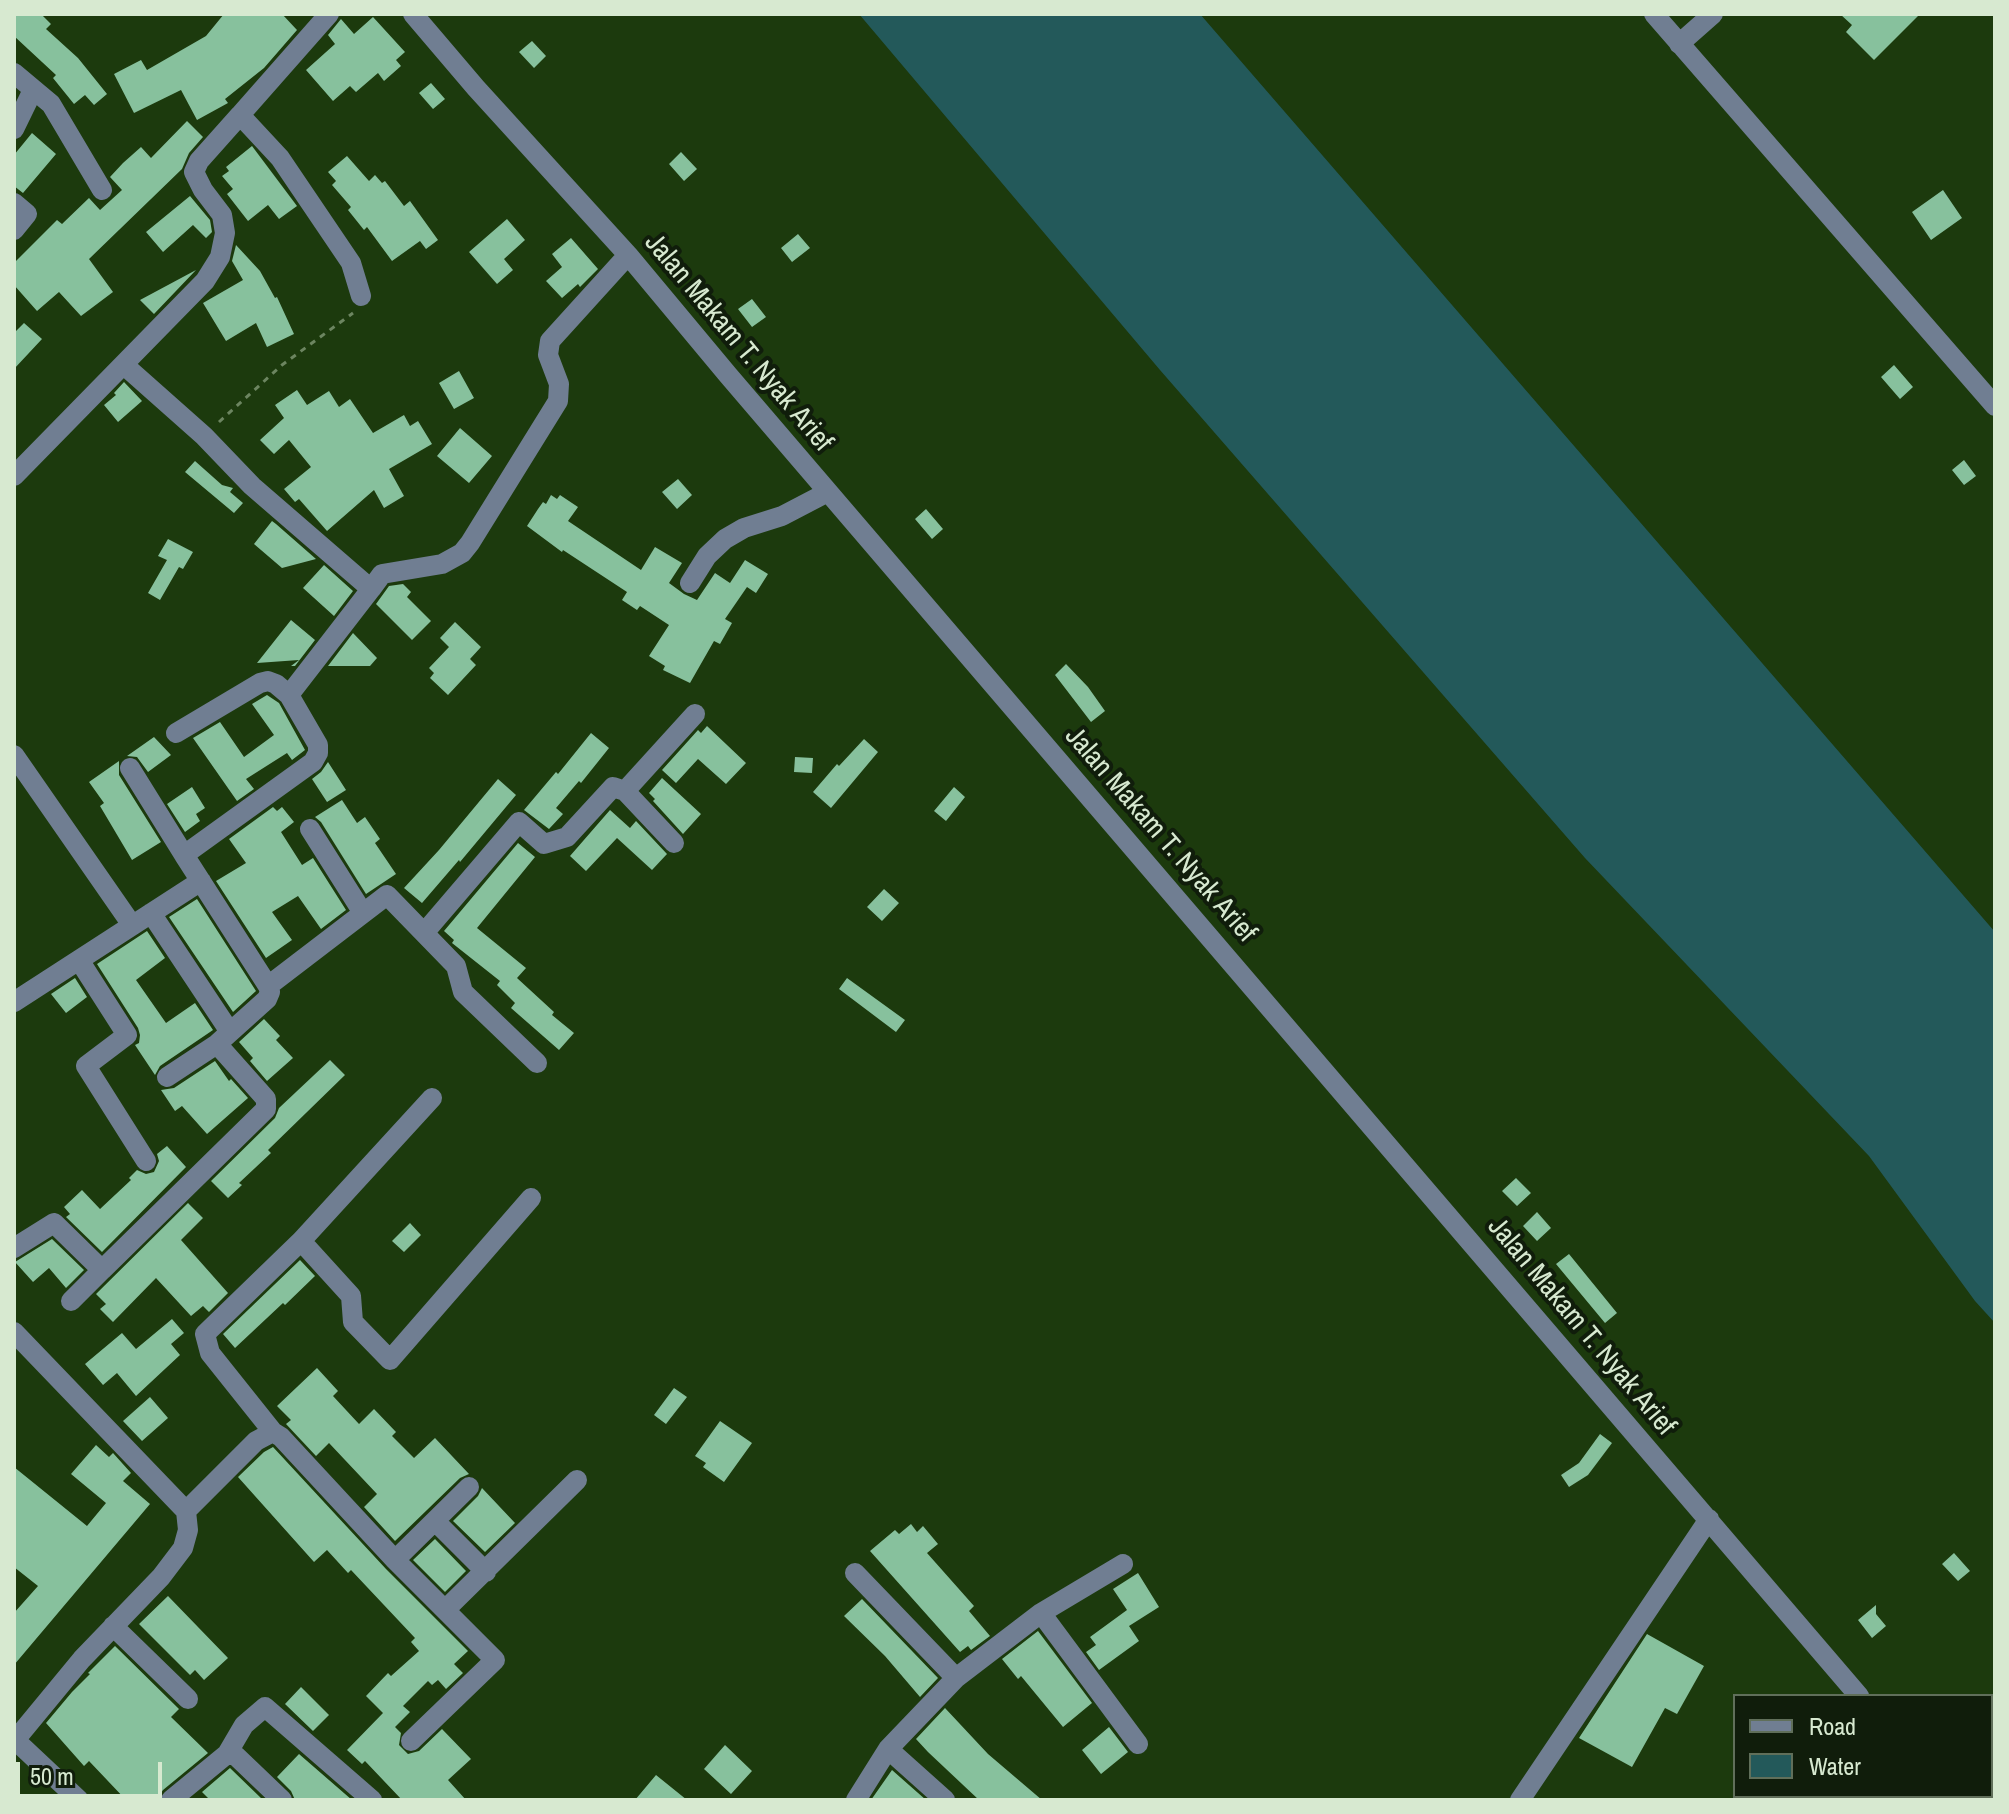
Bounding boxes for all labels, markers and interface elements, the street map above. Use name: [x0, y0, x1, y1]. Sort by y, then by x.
street label: Jalan Makam T. Nyak Arief: [637, 227, 839, 459]
street label: Jalan Makam T. Nyak Arief: [1057, 720, 1263, 950]
street label: Jalan Makam T. Nyak Arief: [1480, 1211, 1682, 1443]
legend: [1733, 1694, 1993, 1798]
text: Road: [1809, 1710, 1856, 1742]
scale bar: [20, 1746, 166, 1796]
text: Water: [1809, 1750, 1861, 1782]
text: 50 m: [30, 1760, 74, 1792]

